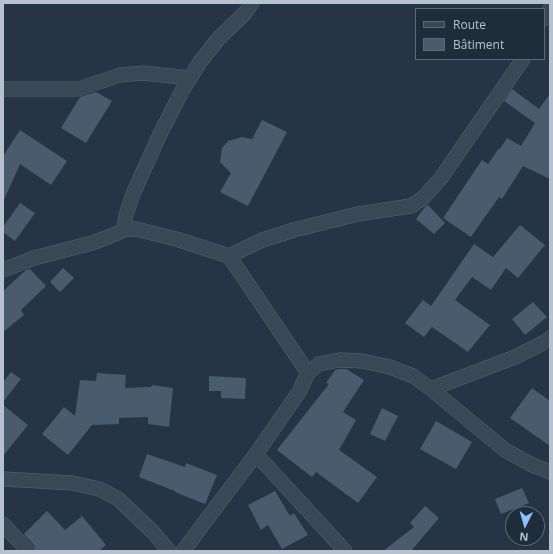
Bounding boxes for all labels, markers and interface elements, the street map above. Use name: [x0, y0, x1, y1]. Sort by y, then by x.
legend: [415, 8, 545, 60]
text: Route: [453, 16, 486, 33]
text: Bâtiment: [453, 36, 504, 53]
north arrow: [505, 506, 545, 546]
text: N: [519, 530, 529, 545]

